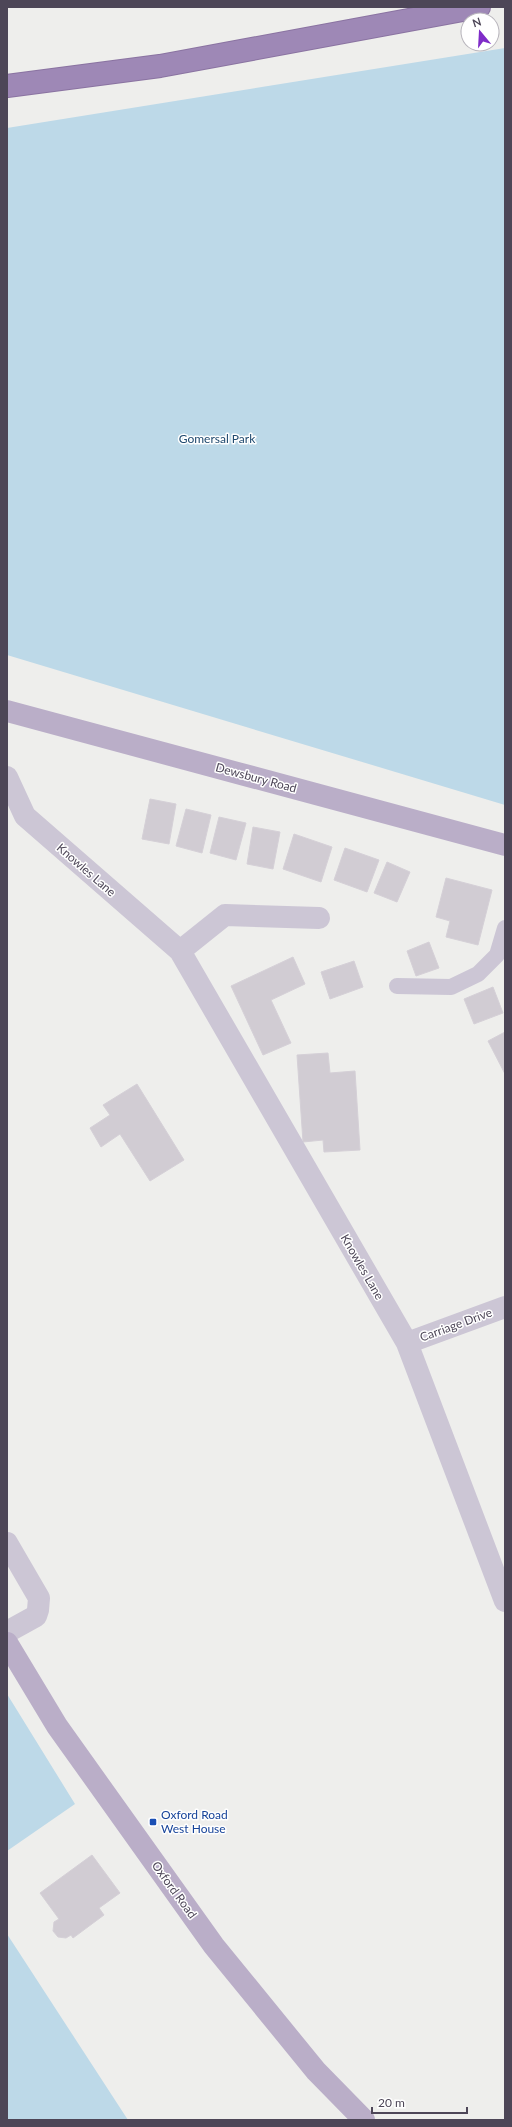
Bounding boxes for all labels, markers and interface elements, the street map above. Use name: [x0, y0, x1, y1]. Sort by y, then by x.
north arrow: [460, 12, 500, 52]
text: N: [471, 15, 483, 30]
park label: Gomersal Park: [179, 431, 256, 446]
street label: Dewsbury Road: [214, 759, 298, 796]
street label: Knowles Lane: [54, 840, 119, 899]
street label: Knowles Lane: [338, 1231, 387, 1302]
street label: Carriage Drive: [418, 1305, 494, 1345]
place label: Oxford Road West House: [161, 1807, 228, 1836]
marker: Oxford Road West House: [148, 1817, 158, 1827]
street label: Oxford Road: [149, 1858, 200, 1921]
scale bar: [372, 2089, 467, 2115]
text: 20 m: [378, 2095, 405, 2110]

